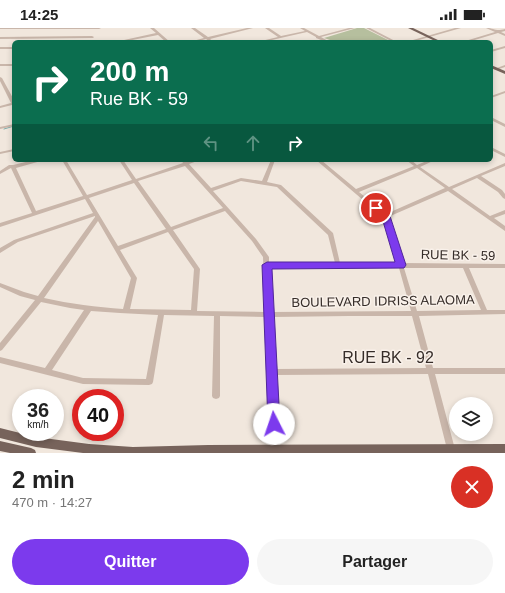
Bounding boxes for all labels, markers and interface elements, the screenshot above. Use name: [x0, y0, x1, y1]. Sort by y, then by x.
text: 14:25: [20, 6, 58, 23]
icon: right: [24, 56, 76, 108]
text: 200 m: [90, 56, 169, 87]
text: Rue BK - 59: [90, 89, 188, 109]
icon: left: [200, 132, 222, 154]
icon: ahead: [242, 132, 264, 154]
icon: right: [284, 132, 306, 154]
pin: [359, 191, 393, 225]
icon: arrive: [365, 197, 387, 219]
street label: RUE BK - 59: [421, 247, 495, 263]
street label: BOULEVARD IDRISS ALAOMA: [291, 292, 475, 310]
street label: RUE BK - 92: [342, 349, 434, 366]
speed limit sign: 40: [72, 389, 124, 441]
map controls: [449, 397, 493, 441]
button: layers: [449, 397, 493, 441]
text: 36: [27, 399, 49, 421]
position arrow: [253, 403, 295, 445]
text: km/h: [27, 419, 49, 430]
text: 2 min: [12, 466, 75, 493]
button: close: [451, 466, 493, 508]
text: 470 m · 14:27: [12, 495, 92, 510]
button: Quitter: [12, 539, 249, 585]
button: Partager: [257, 539, 493, 585]

